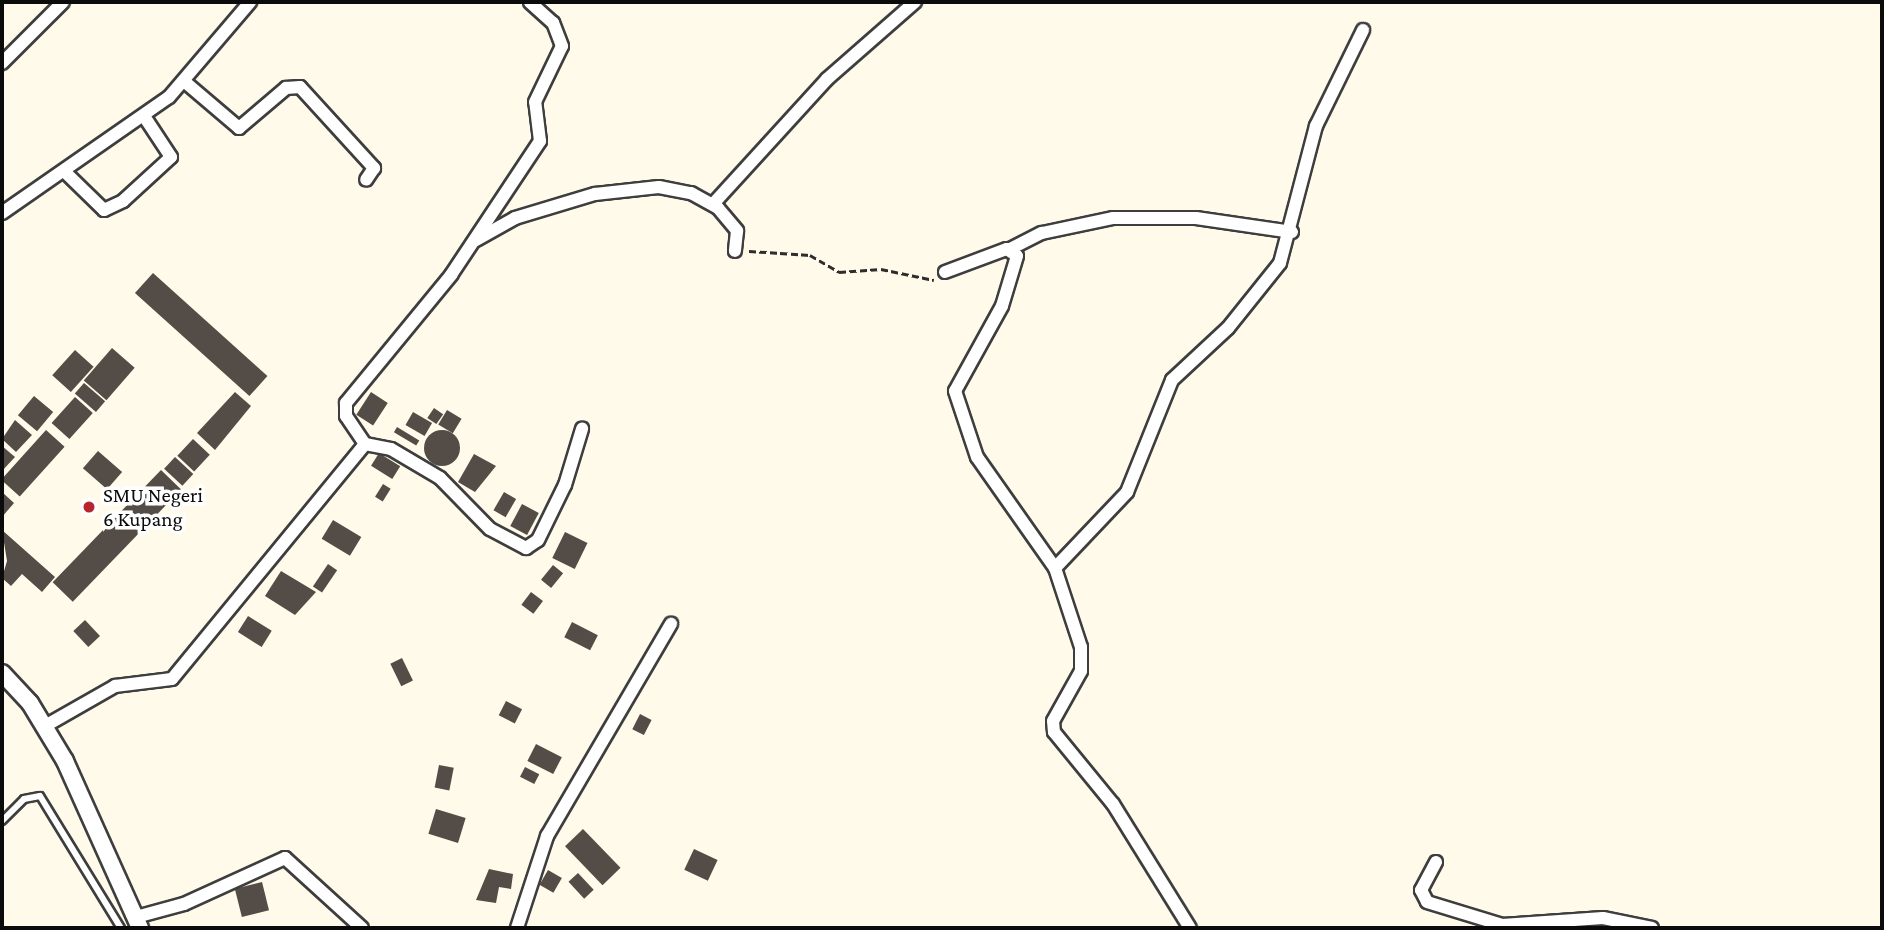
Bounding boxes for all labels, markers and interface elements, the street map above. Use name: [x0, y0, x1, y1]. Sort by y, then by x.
place label: SMU Negeri 6 Kupang: [103, 482, 203, 532]
marker: SMU Negeri 6 Kupang: [81, 499, 97, 515]

